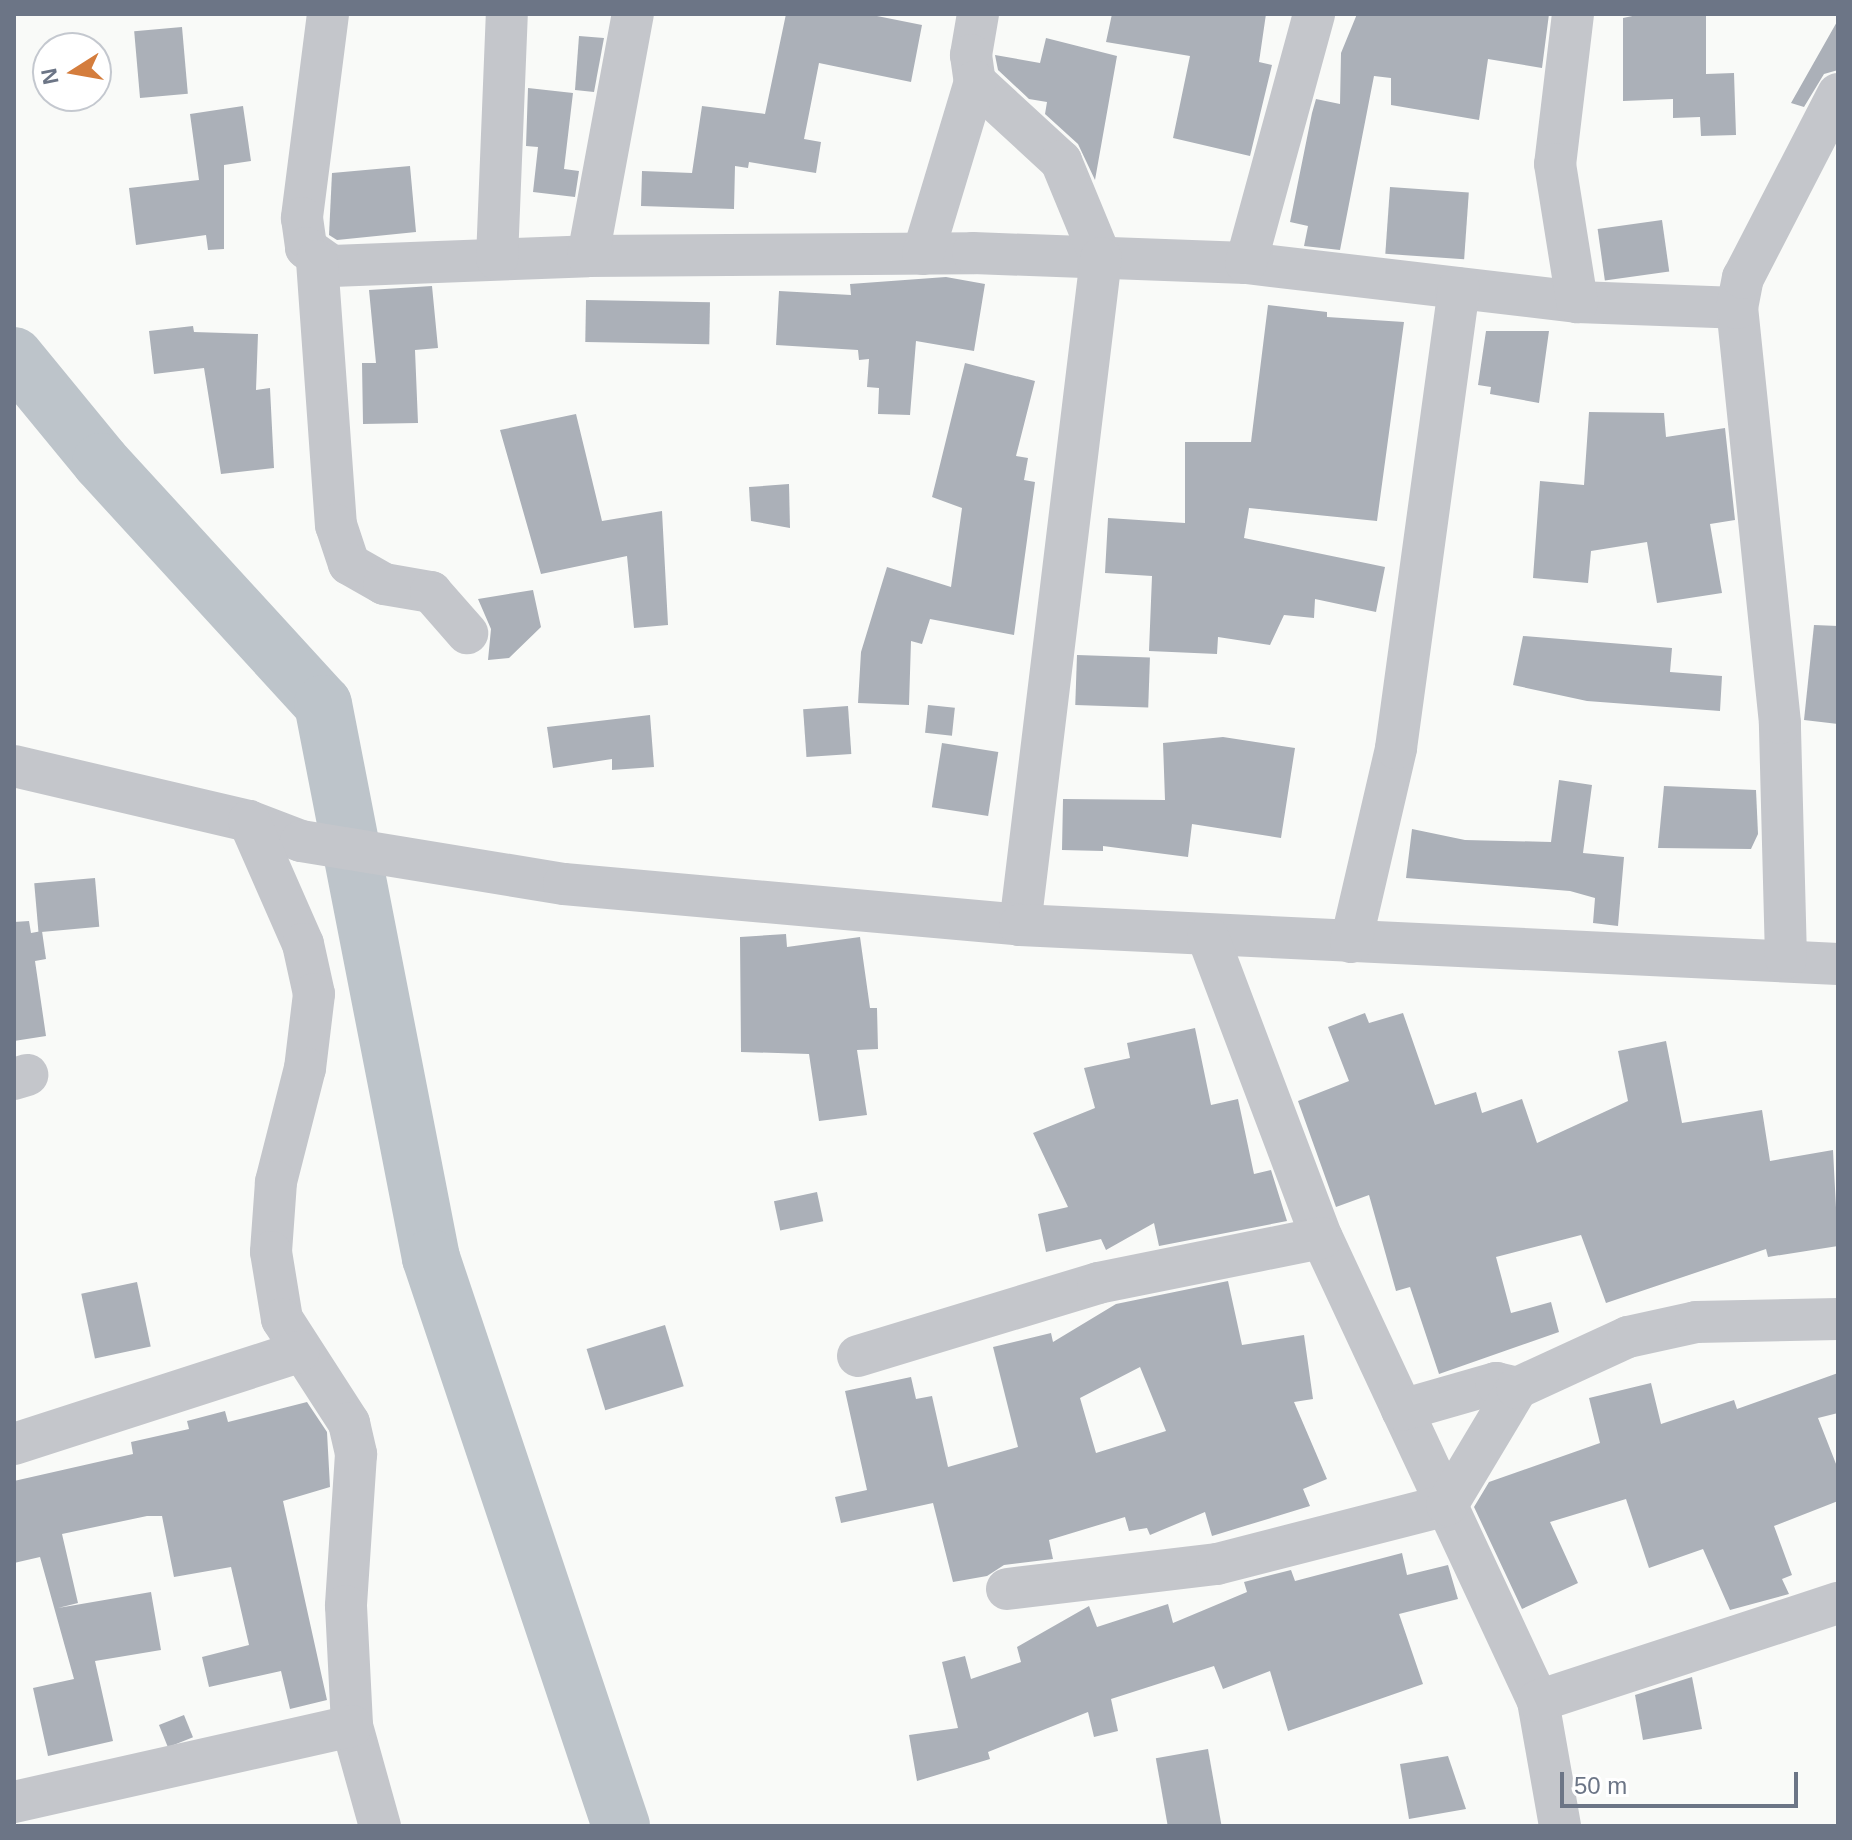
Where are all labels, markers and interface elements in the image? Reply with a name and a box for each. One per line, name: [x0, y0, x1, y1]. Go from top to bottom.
north arrow: [32, 32, 112, 112]
text: N: [36, 66, 64, 86]
scale bar: [1564, 1756, 1802, 1806]
text: 50 m: [1574, 1772, 1627, 1799]

